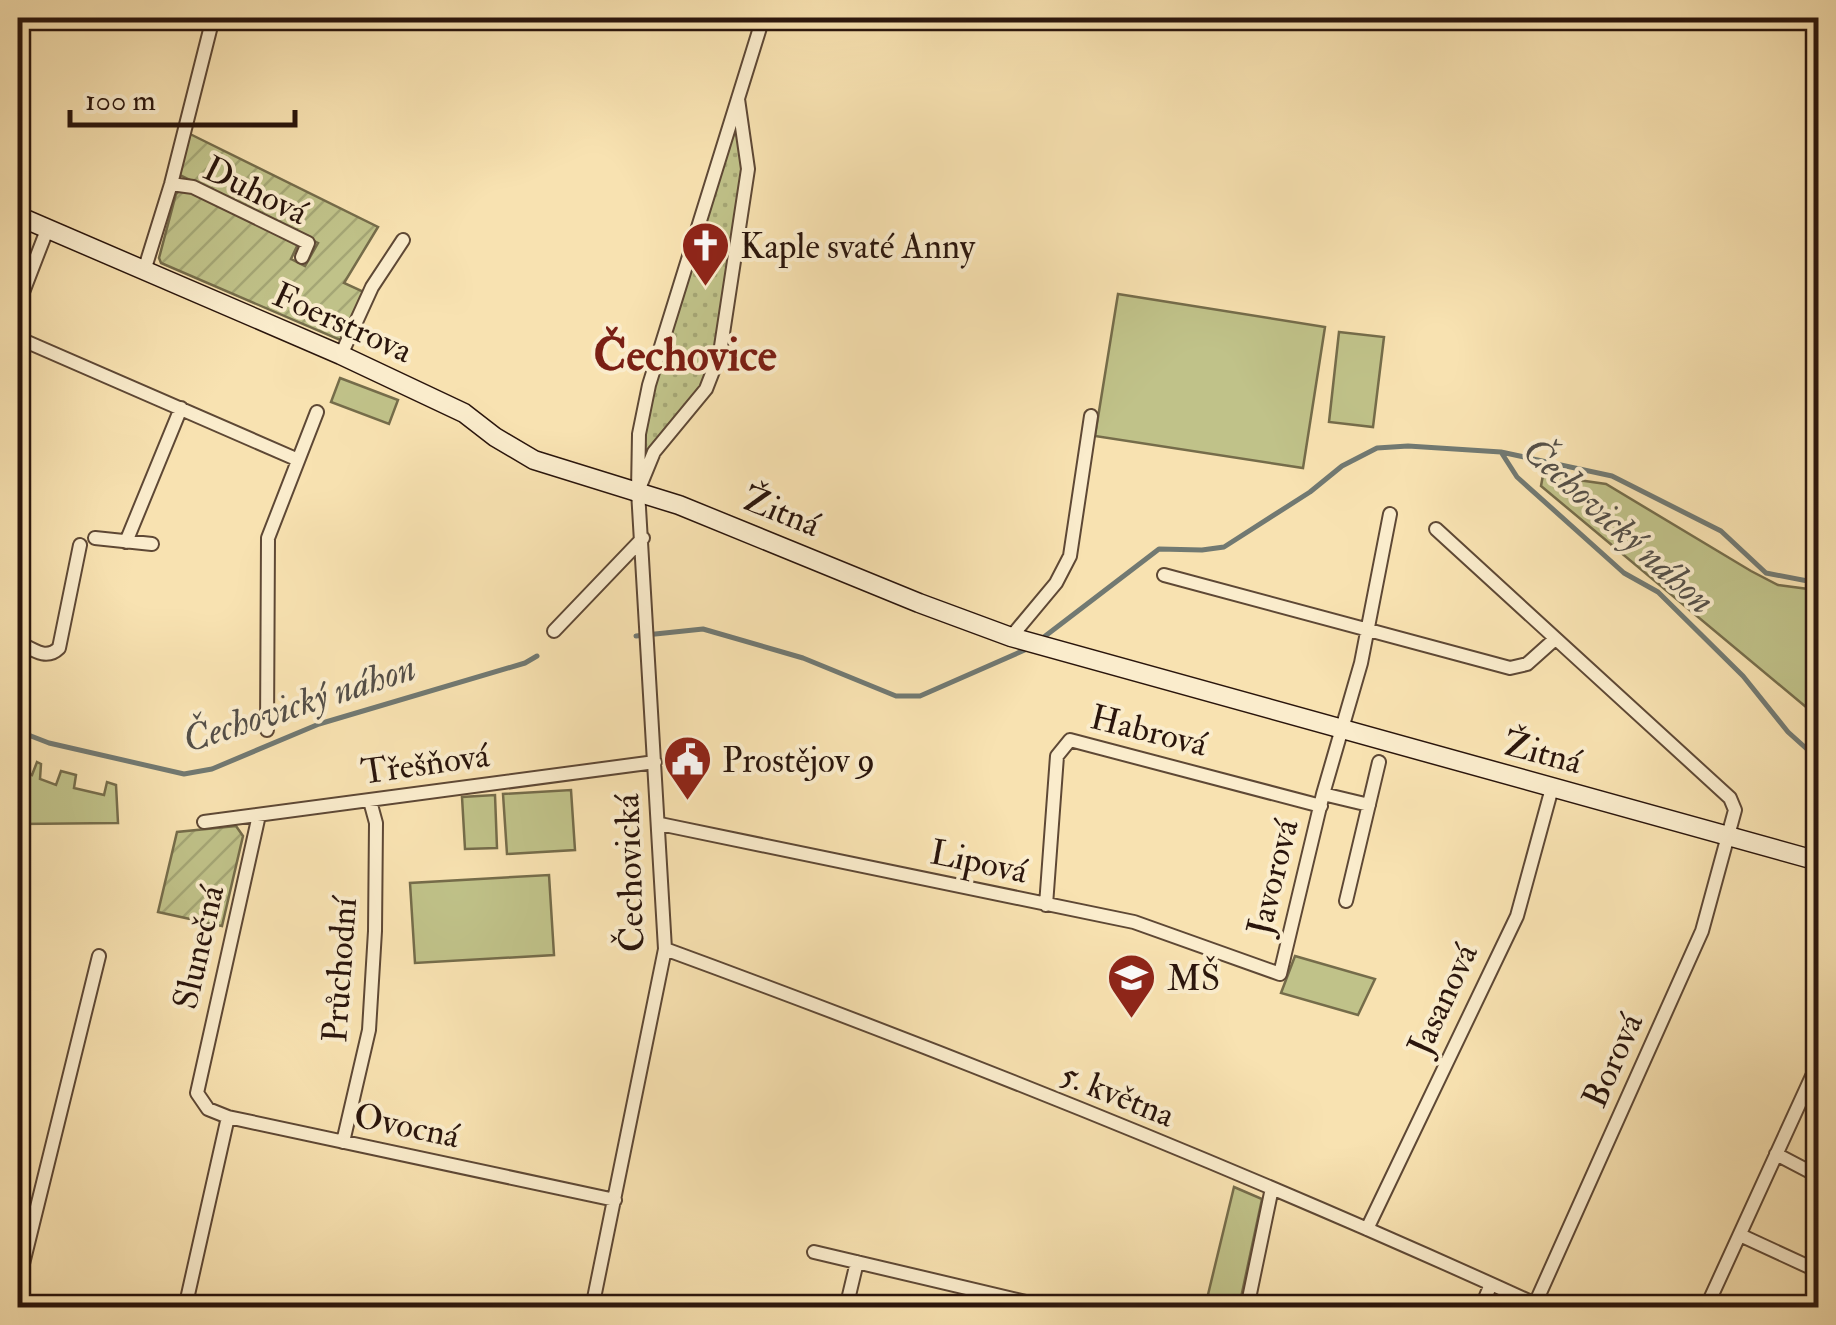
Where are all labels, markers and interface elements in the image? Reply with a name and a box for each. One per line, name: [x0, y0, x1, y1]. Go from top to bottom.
scale bar: [70, 65, 295, 127]
text: 100 m: [85, 82, 156, 119]
street label: Duhová: [196, 147, 316, 235]
church icon: Kaple svaté Anny: [679, 220, 731, 288]
place label: Kaple svaté Anny: [740, 225, 976, 269]
street label: Foerstrova: [266, 273, 420, 373]
district label: Čechovice: [594, 326, 777, 384]
water label: Čechovický náhon: [1512, 426, 1725, 625]
street label: Žitná: [737, 475, 828, 547]
water label: Čechovický náhon: [176, 643, 422, 764]
street label: Habrová: [1086, 695, 1212, 767]
street label: Žitná: [1499, 720, 1588, 785]
street label: Třešňová: [358, 733, 493, 795]
public building icon: Prostějov 9: [661, 734, 713, 802]
place label: Prostějov 9: [722, 739, 875, 783]
street label: Čechovická: [604, 792, 655, 953]
street label: Javorová: [1237, 814, 1309, 941]
street label: Lipová: [926, 830, 1032, 894]
street label: Slunečná: [163, 880, 235, 1013]
street label: Průchodní: [313, 893, 367, 1044]
street label: Jasanová: [1398, 936, 1488, 1063]
school or university icon: MŠ: [1106, 952, 1158, 1020]
place label: MŠ: [1167, 955, 1220, 1001]
street label: Borová: [1573, 1006, 1653, 1114]
street label: 5. května: [1054, 1052, 1182, 1138]
street label: Ovocná: [350, 1093, 464, 1159]

